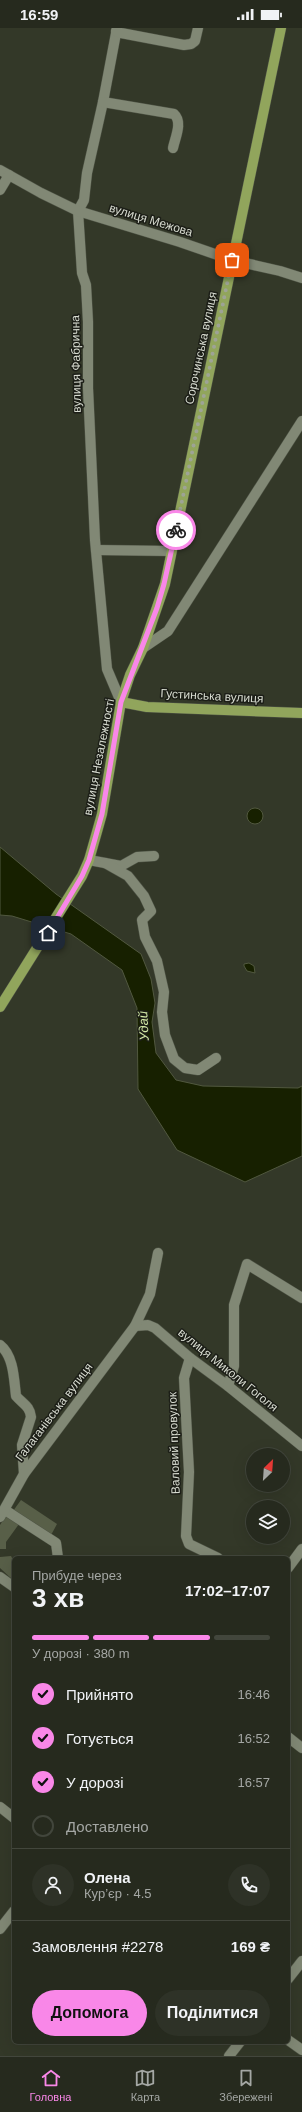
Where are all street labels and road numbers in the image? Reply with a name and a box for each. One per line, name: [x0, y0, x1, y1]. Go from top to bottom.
street label: вулиця Межова: [108, 201, 195, 239]
street label: Сорочинська вулиця: [182, 290, 220, 406]
street label: вулиця Фабрична: [68, 315, 84, 413]
street label: Густинська вулиця: [160, 686, 264, 706]
street label: вулиця Незалежності: [81, 697, 117, 817]
street label: вулиця Миколи Гоголя: [175, 1325, 281, 1415]
street label: Галаганівська вулиця: [13, 1360, 95, 1464]
street label: Валовий провулок: [165, 1391, 183, 1494]

